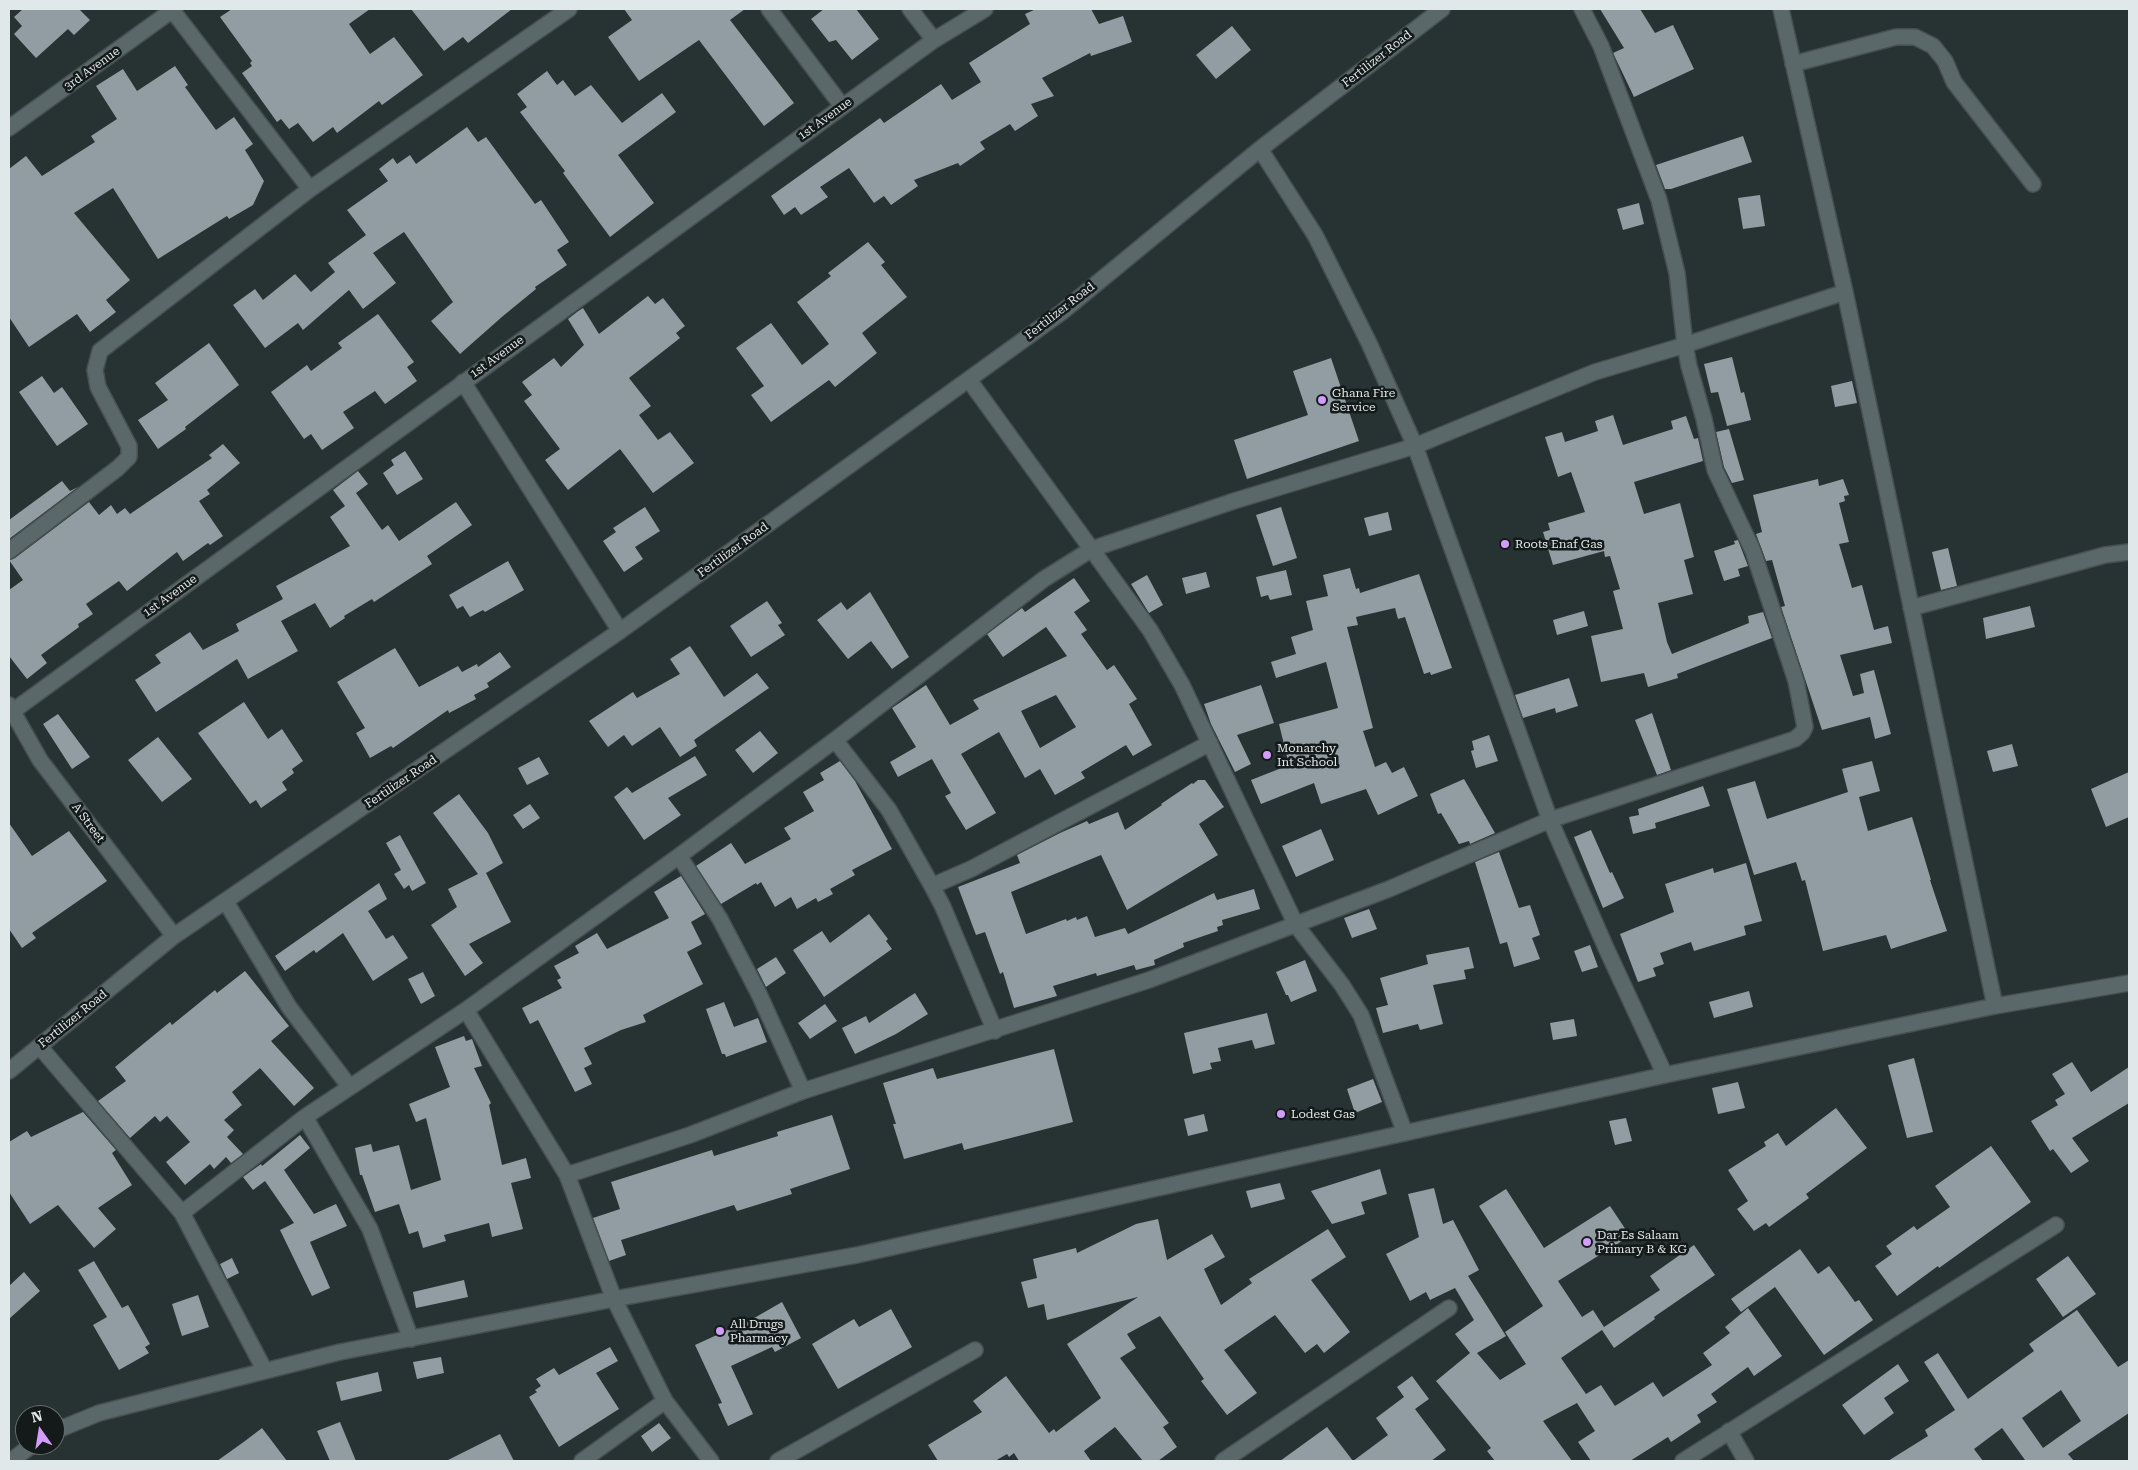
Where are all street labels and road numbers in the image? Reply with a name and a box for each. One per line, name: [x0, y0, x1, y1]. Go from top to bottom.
street label: Fertilizer Road: [1340, 28, 1414, 90]
street label: 3rd Avenue: [61, 44, 123, 94]
street label: 1st Avenue: [795, 95, 855, 143]
street label: Fertilizer Road: [1023, 280, 1097, 342]
street label: 1st Avenue: [467, 333, 527, 381]
street label: Fertilizer Road: [695, 520, 771, 580]
street label: 1st Avenue: [140, 572, 200, 620]
street label: Fertilizer Road: [362, 753, 440, 811]
street label: A Street: [68, 800, 108, 846]
street label: Fertilizer Road: [36, 987, 110, 1051]

